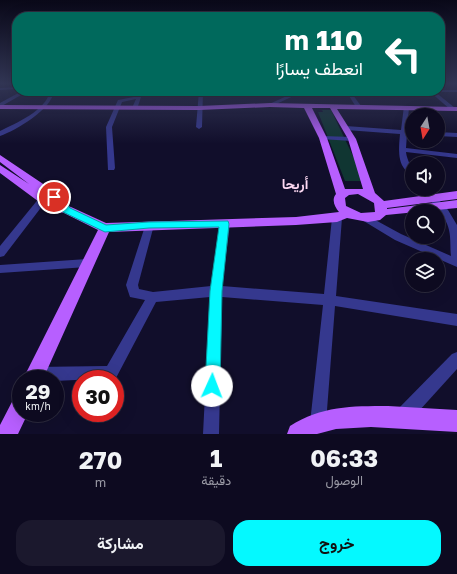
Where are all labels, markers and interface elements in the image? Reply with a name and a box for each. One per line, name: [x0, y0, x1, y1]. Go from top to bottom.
text: 110 m: [284, 23, 363, 56]
icon: left: [377, 28, 429, 80]
text: انعطف يسارًا: [275, 57, 363, 79]
north arrow: [405, 108, 445, 148]
map controls: [405, 108, 445, 292]
button: sound: [405, 156, 445, 196]
district label: أريحا: [282, 175, 309, 193]
pin: [37, 180, 71, 214]
icon: arrive: [43, 186, 65, 208]
button: search: [405, 204, 445, 244]
button: layers: [405, 252, 445, 292]
position arrow: [191, 365, 233, 407]
speed limit sign: 30: [72, 370, 124, 422]
text: 29: [26, 379, 50, 403]
text: km/h: [25, 400, 51, 412]
text: 1: [210, 443, 222, 472]
text: 06:33: [310, 443, 378, 472]
text: 270: [79, 445, 122, 474]
text: دقيقة: [201, 472, 231, 488]
text: الوصول: [325, 472, 363, 488]
text: m: [95, 474, 106, 490]
button: مشاركة: [16, 520, 225, 566]
button: خروج: [233, 520, 441, 566]

